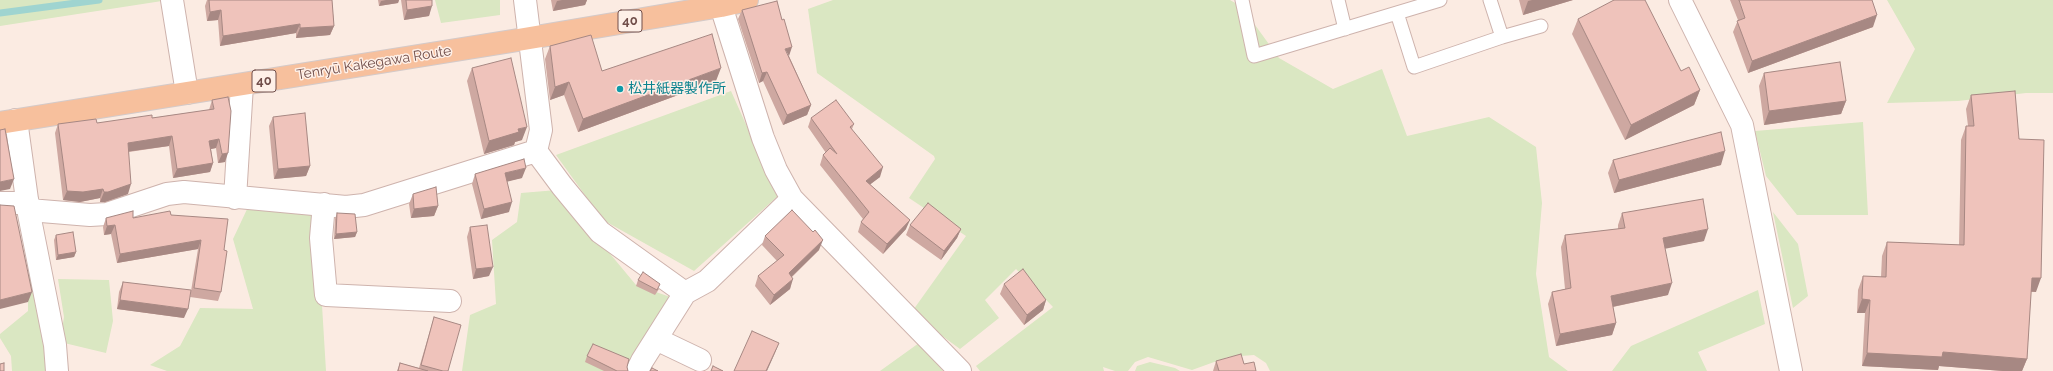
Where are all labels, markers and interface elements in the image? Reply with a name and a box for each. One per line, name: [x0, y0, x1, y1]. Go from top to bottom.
road number: 40: [618, 10, 642, 32]
street label: Tenryū Kakegawa Route: [295, 42, 453, 84]
road number: 40: [252, 70, 276, 92]
place label: 松井紙器製作所: [628, 81, 726, 97]
marker: 松井紙器製作所: [615, 84, 625, 94]

